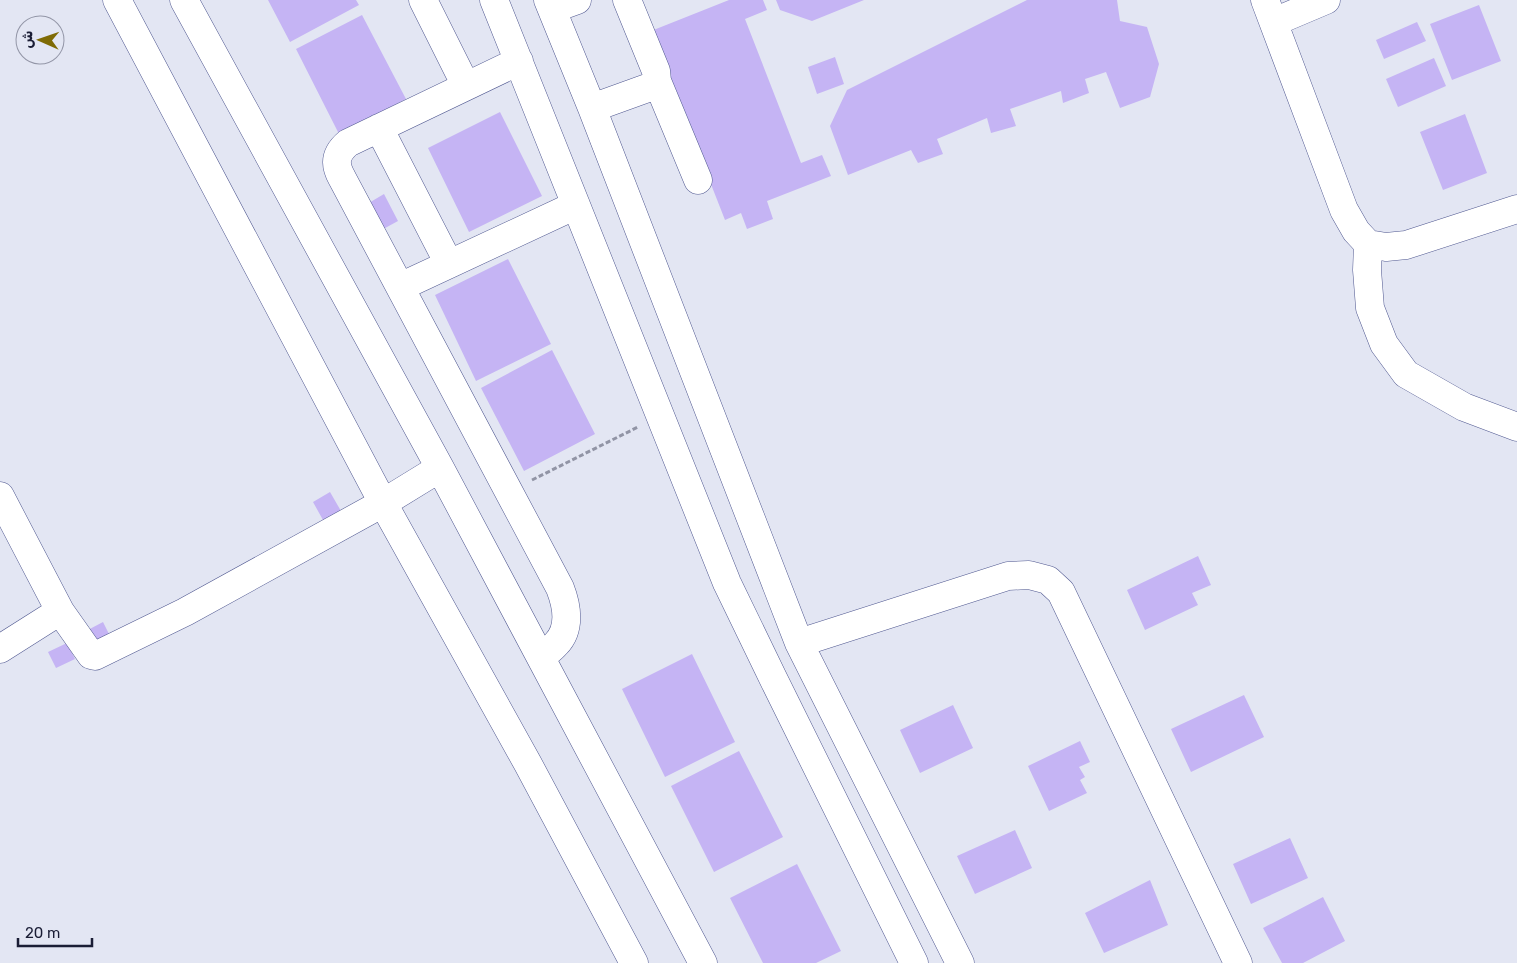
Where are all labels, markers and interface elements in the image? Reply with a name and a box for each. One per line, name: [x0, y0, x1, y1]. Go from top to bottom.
north arrow: [15, 15, 65, 65]
text: ش: [19, 30, 36, 49]
scale bar: [18, 916, 91, 948]
text: 20 m: [25, 924, 60, 942]

